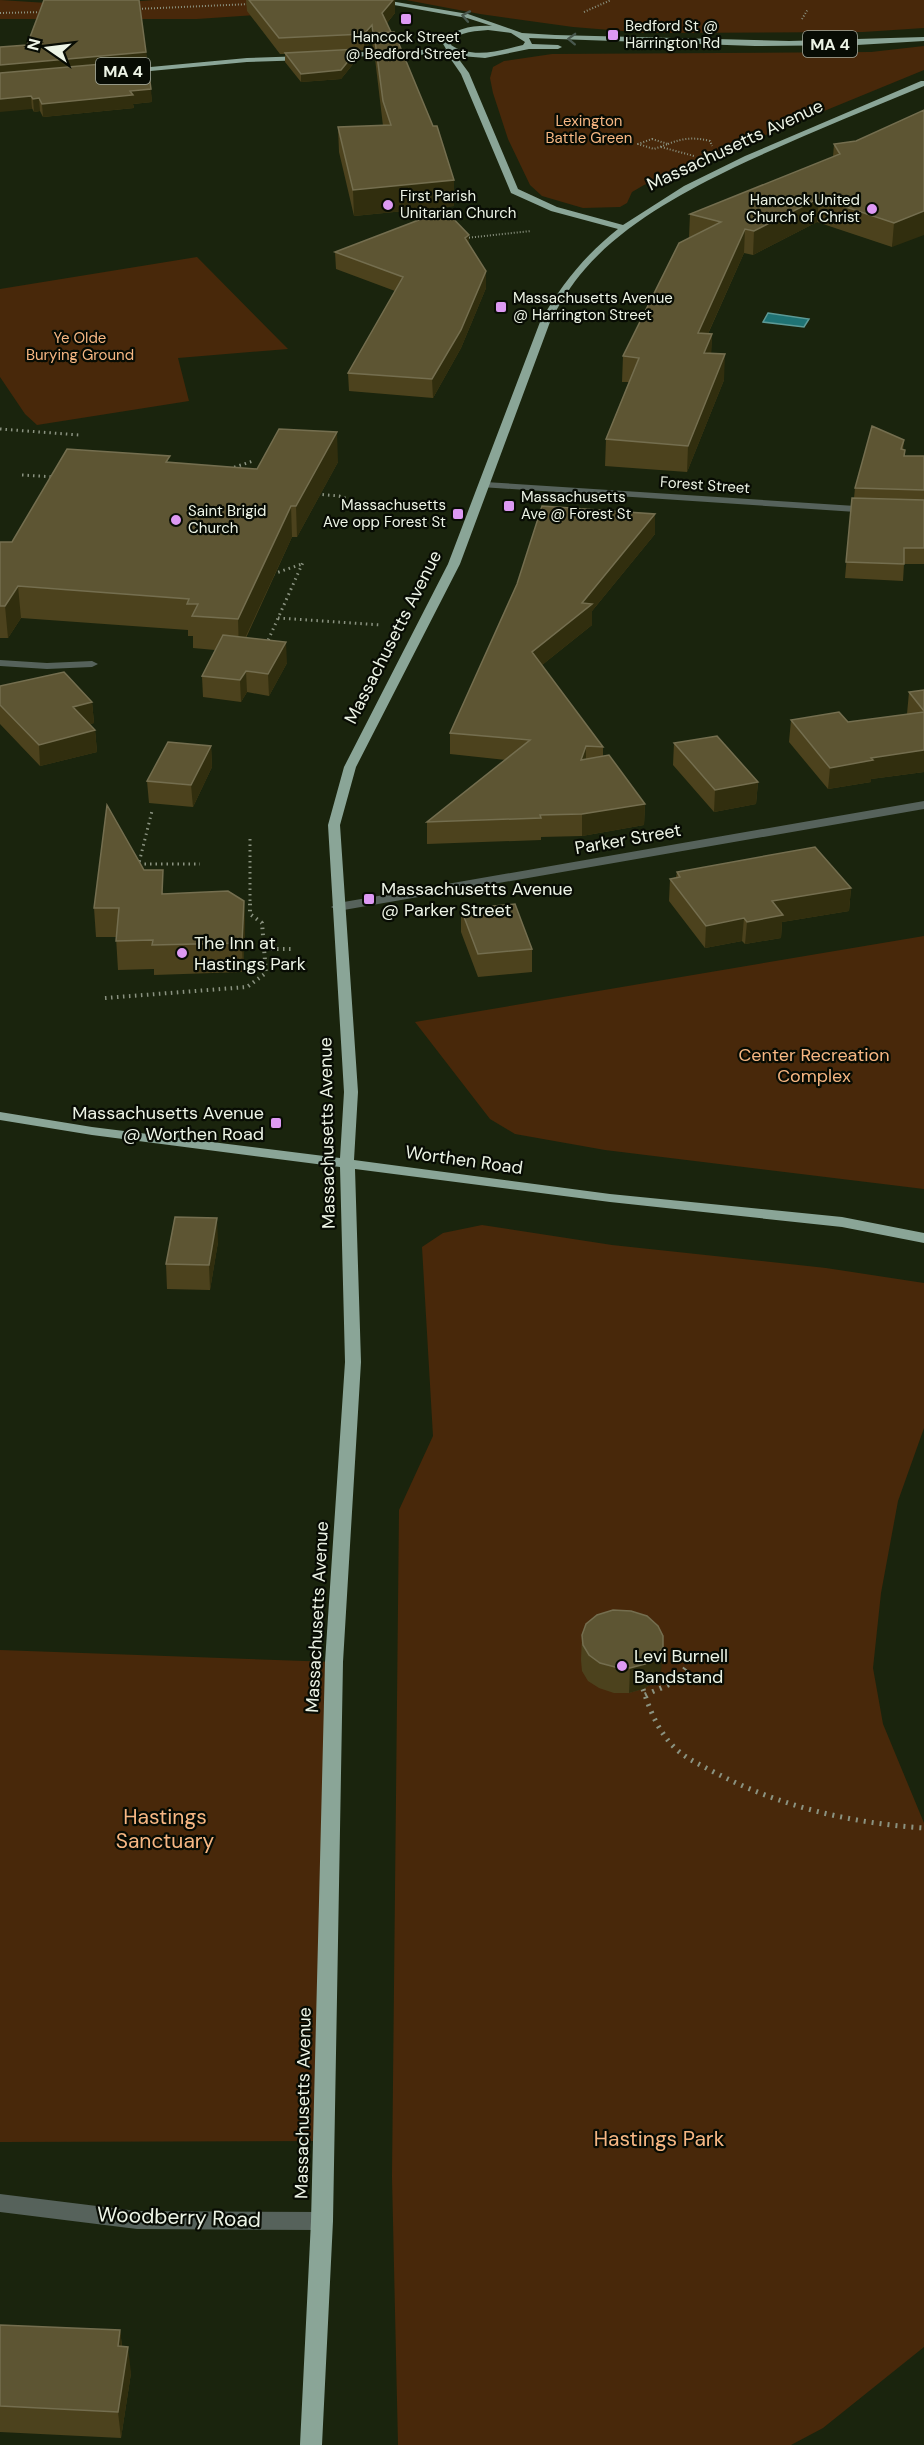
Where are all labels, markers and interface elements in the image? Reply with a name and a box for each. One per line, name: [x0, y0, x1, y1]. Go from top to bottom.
one-way arrow: [461, 10, 471, 23]
marker: Hancock Street @ Bedford Street: [399, 12, 413, 26]
place label: Bedford St @ Harrington Rd: [625, 16, 720, 53]
north arrow: [18, 18, 78, 78]
place label: Hancock Street @ Bedford Street: [346, 27, 467, 64]
marker: Bedford St @ Harrington Rd: [606, 28, 620, 42]
road number: MA 4: [803, 31, 857, 57]
one-way arrow: [567, 33, 576, 45]
text: N: [22, 36, 46, 53]
road number: MA 4: [96, 58, 150, 84]
street label: Massachusetts Avenue: [643, 94, 827, 196]
park label: Lexington Battle Green: [546, 111, 632, 148]
place label: First Parish Unitarian Church: [400, 186, 516, 223]
place label: Hancock United Church of Christ: [746, 190, 860, 227]
marker: First Parish Unitarian Church: [381, 198, 395, 212]
marker: Hancock United Church of Christ: [865, 202, 879, 216]
place label: Massachusetts Avenue @ Harrington Street: [513, 288, 673, 325]
marker: Massachusetts Avenue @ Harrington Street: [494, 300, 508, 314]
park label: Ye Olde Burying Ground: [26, 328, 134, 365]
street label: Forest Street: [659, 472, 751, 498]
place label: Massachusetts Ave @ Forest St: [521, 487, 631, 524]
place label: Massachusetts Ave opp Forest St: [323, 495, 446, 532]
marker: Massachusetts Ave @ Forest St: [502, 499, 516, 513]
place label: Saint Brigid Church: [188, 501, 267, 538]
marker: Massachusetts Ave opp Forest St: [451, 507, 465, 521]
marker: Saint Brigid Church: [169, 513, 183, 527]
street label: Massachusetts Avenue: [339, 546, 447, 728]
street label: Parker Street: [573, 818, 683, 860]
place label: Massachusetts Avenue @ Parker Street: [381, 877, 573, 922]
marker: Massachusetts Avenue @ Parker Street: [362, 892, 376, 906]
place label: The Inn at Hastings Park: [194, 931, 306, 976]
marker: The Inn at Hastings Park: [175, 946, 189, 960]
street label: Massachusetts Avenue: [313, 1037, 341, 1229]
park label: Center Recreation Complex: [738, 1043, 890, 1088]
place label: Massachusetts Avenue @ Worthen Road: [72, 1101, 264, 1146]
marker: Massachusetts Avenue @ Worthen Road: [269, 1116, 283, 1130]
street label: Worthen Road: [404, 1140, 524, 1180]
street label: Massachusetts Avenue: [300, 1521, 334, 1713]
place label: Levi Burnell Bandstand: [634, 1644, 728, 1689]
marker: Levi Burnell Bandstand: [615, 1659, 629, 1673]
park label: Hastings Sanctuary: [116, 1803, 215, 1855]
street label: Massachusetts Avenue: [289, 2007, 317, 2199]
park label: Hastings Park: [594, 2125, 725, 2153]
street label: Woodberry Road: [97, 2200, 261, 2234]

